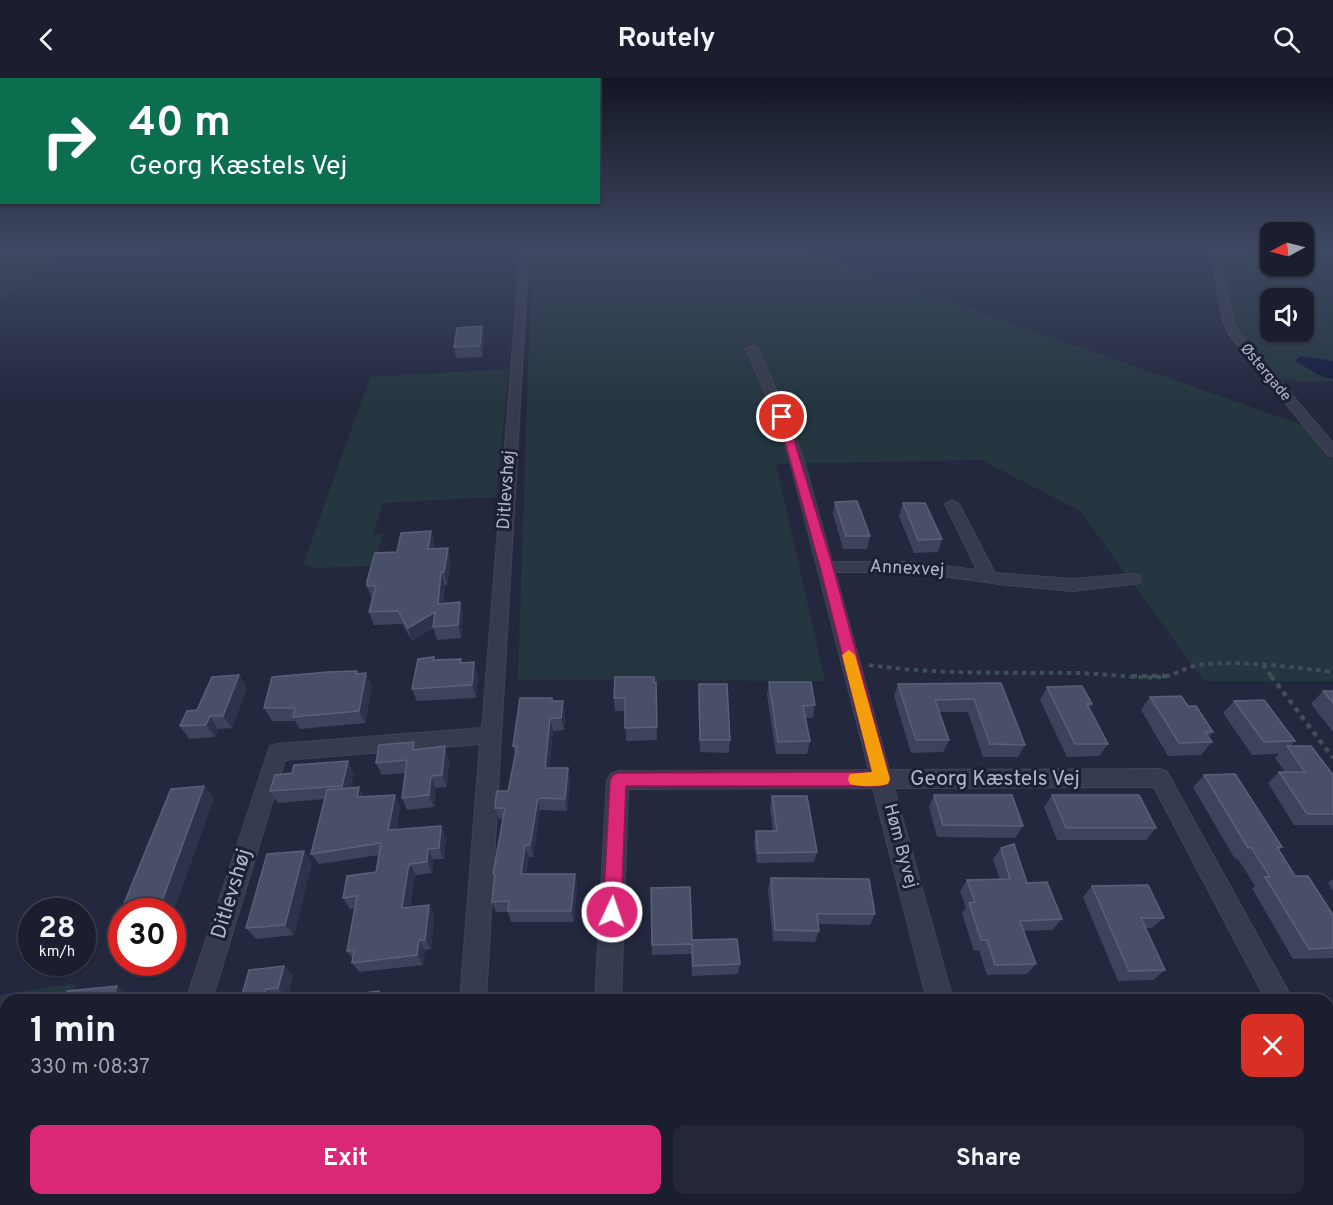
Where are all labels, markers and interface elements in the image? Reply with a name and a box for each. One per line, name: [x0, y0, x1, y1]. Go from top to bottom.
text: Routely: [618, 22, 715, 56]
icon: back: [30, 23, 63, 56]
icon: search: [1270, 23, 1303, 56]
text: 40 m: [129, 98, 231, 151]
icon: right: [30, 102, 108, 180]
text: Georg Kæstels Vej: [129, 150, 347, 184]
north arrow: [1260, 222, 1314, 276]
map controls: [1260, 222, 1314, 342]
button: sound: [1260, 288, 1314, 342]
street label: Østergade: [1235, 340, 1295, 406]
pin: [756, 391, 807, 442]
icon: arrive: [765, 400, 798, 433]
street label: Ditlevshøj: [493, 449, 521, 531]
street label: Annexvej: [869, 556, 945, 582]
street label: Georg Kæstels Vej: [910, 766, 1080, 793]
street label: Høm Byvej: [878, 801, 922, 891]
street label: Ditlevshøj: [206, 846, 258, 942]
position arrow: [580, 880, 644, 944]
speed limit sign: 30: [108, 898, 186, 976]
text: 28: [38, 911, 76, 948]
text: km/h: [39, 943, 75, 962]
text: 1 min: [30, 1009, 116, 1055]
button: close: [1241, 1014, 1304, 1077]
text: 330 m · 08:37: [30, 1055, 150, 1081]
button: Exit: [30, 1125, 661, 1194]
button: Share: [673, 1125, 1304, 1194]

